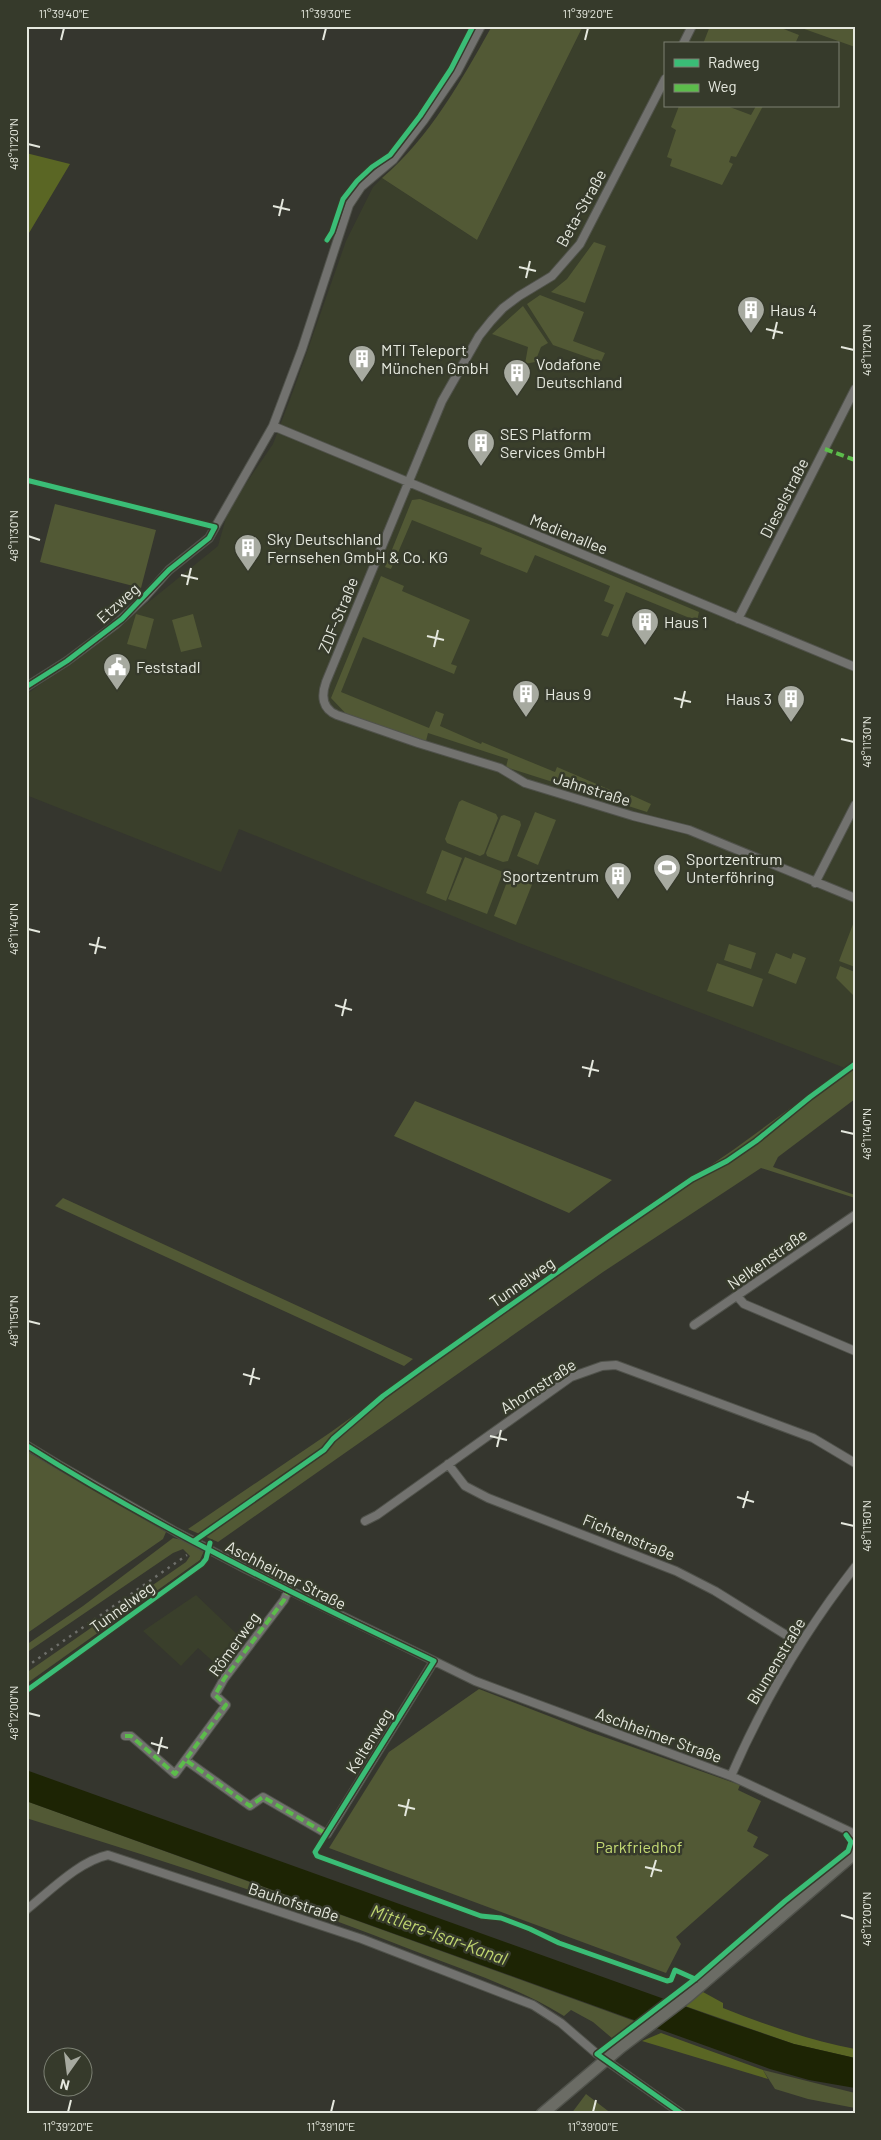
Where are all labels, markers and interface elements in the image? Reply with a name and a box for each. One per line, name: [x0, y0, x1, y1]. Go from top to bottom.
text: 11°39'40"E: [39, 6, 89, 20]
text: 11°39'30"E: [301, 6, 351, 20]
text: 11°39'20"E: [563, 6, 613, 20]
legend: [664, 42, 838, 108]
text: Radweg: [708, 53, 760, 71]
text: Weg: [708, 77, 736, 95]
text: 48°11'20"N: [6, 118, 20, 170]
street label: Beta-Straße: [552, 166, 610, 250]
building icon: Haus 4: [736, 295, 766, 334]
place label: Haus 4: [770, 300, 817, 319]
text: 48°11'20"N: [859, 324, 873, 376]
place label: MTI Teleport München GmbH: [381, 340, 489, 377]
building icon: MTI Teleport München GmbH: [347, 344, 377, 383]
place label: Vodafone Deutschland: [536, 354, 623, 391]
building icon: Vodafone Deutschland: [502, 358, 532, 397]
place label: SES Platform Services GmbH: [500, 424, 606, 461]
building icon: SES Platform Services GmbH: [466, 428, 496, 467]
street label: Dieselstraße: [755, 455, 812, 541]
street label: Medienallee: [527, 509, 611, 558]
text: 48°11'30"N: [6, 510, 20, 562]
place label: Sky Deutschland Fernsehen GmbH & Co. KG: [267, 529, 448, 566]
building icon: Sky Deutschland Fernsehen GmbH & Co. KG: [233, 533, 263, 572]
street label: ZDF-Straße: [314, 574, 361, 655]
street label: Etzweg: [92, 579, 143, 627]
building icon: Haus 1: [630, 607, 660, 646]
place label: Haus 1: [664, 612, 708, 631]
public building icon: Feststadl: [102, 652, 132, 691]
place label: Feststadl: [136, 657, 200, 676]
building icon: Haus 9: [511, 679, 541, 718]
place label: Haus 9: [545, 684, 591, 703]
building icon: Haus 3: [776, 684, 806, 723]
place label: Haus 3: [726, 689, 772, 708]
text: 48°11'30"N: [859, 716, 873, 768]
street label: Jahnstraße: [551, 768, 633, 809]
place label: Sportzentrum Unterföhring: [686, 849, 782, 886]
sports icon: Sportzentrum Unterföhring: [652, 853, 682, 892]
building icon: Sportzentrum: [603, 861, 633, 900]
place label: Sportzentrum: [503, 866, 599, 885]
text: 48°11'40"N: [6, 903, 20, 955]
text: 48°11'40"N: [859, 1108, 873, 1160]
street label: Nelkenstraße: [723, 1224, 810, 1293]
street label: Tunnelweg: [486, 1252, 558, 1311]
text: 48°11'50"N: [6, 1295, 20, 1347]
street label: Ahornstraße: [496, 1354, 579, 1417]
text: 48°11'50"N: [859, 1500, 873, 1552]
street label: Fichtenstraße: [580, 1509, 678, 1564]
street label: Aschheimer Straße: [223, 1536, 350, 1613]
street label: Tunnelweg: [86, 1577, 158, 1636]
street label: Römerweg: [204, 1608, 263, 1679]
street label: Blumenstraße: [742, 1614, 809, 1707]
text: 48°12'00"N: [6, 1686, 20, 1740]
street label: Aschheimer Straße: [594, 1703, 725, 1766]
street label: Keltenweg: [341, 1705, 396, 1777]
park label: Parkfriedhof: [595, 1837, 683, 1856]
street label: Bauhofstraße: [246, 1878, 342, 1925]
text: 48°12'00"N: [859, 1892, 873, 1946]
water label: Mittlere-Isar-Kanal: [368, 1899, 511, 1969]
north arrow: [42, 2048, 92, 2098]
text: N: [58, 2076, 71, 2094]
text: 11°39'20"E: [43, 2119, 93, 2133]
text: 11°39'10"E: [307, 2119, 355, 2133]
text: 11°39'00"E: [567, 2119, 619, 2133]

